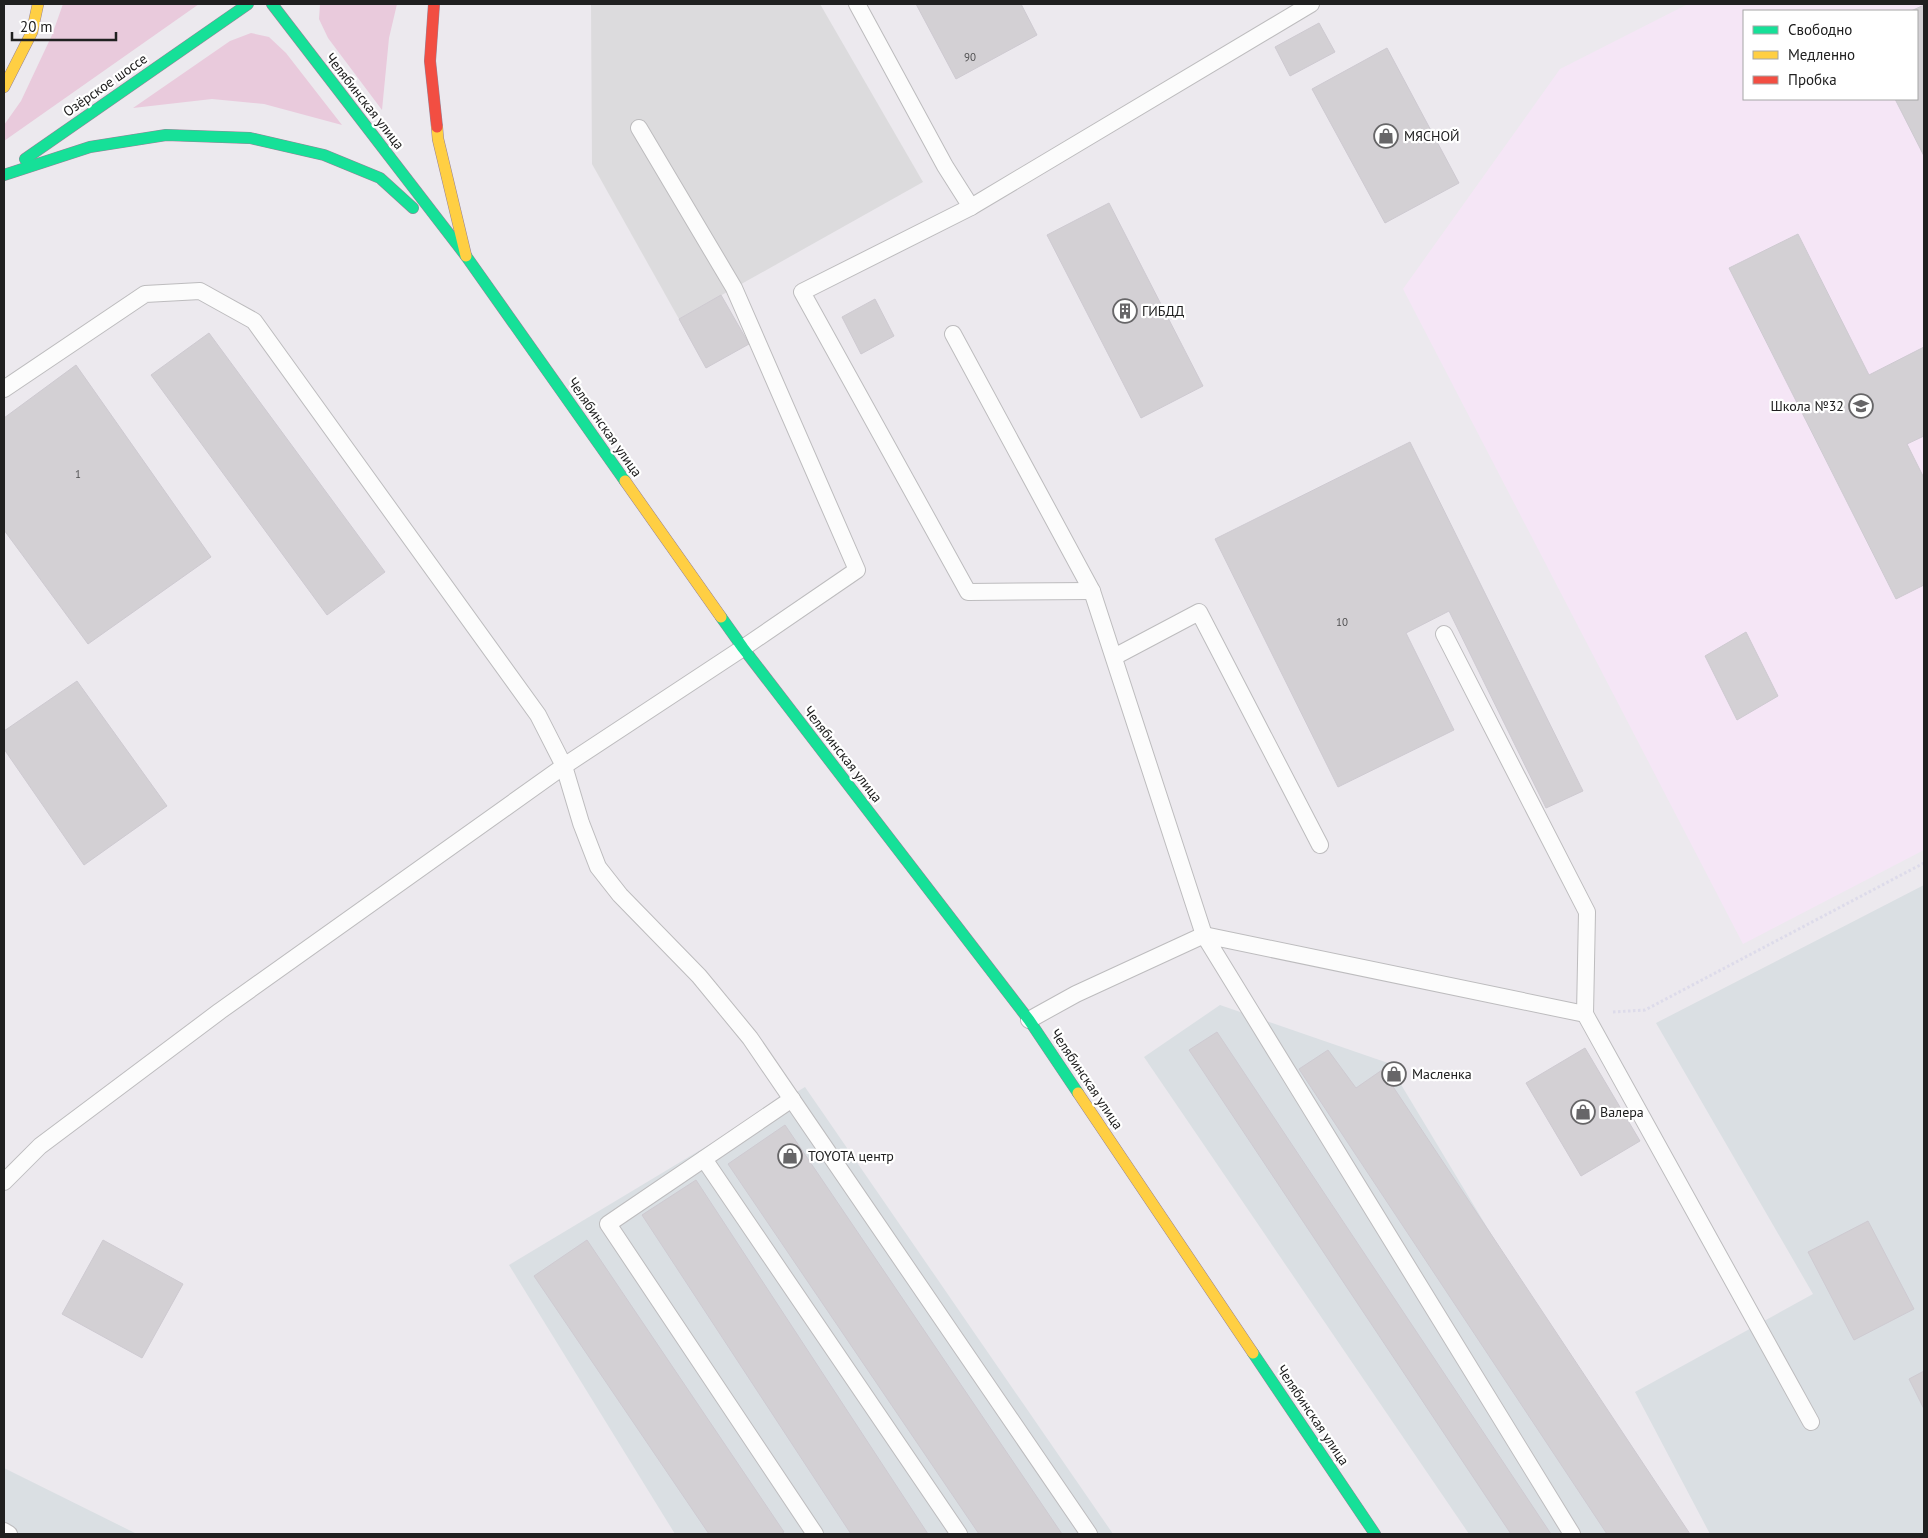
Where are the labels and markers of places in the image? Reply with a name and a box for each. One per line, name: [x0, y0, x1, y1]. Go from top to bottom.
shop icon: МЯСНОЙ: [1373, 123, 1399, 149]
place label: МЯСНОЙ: [1404, 127, 1460, 145]
building icon: ГИБДД: [1112, 298, 1138, 324]
place label: ГИБДД: [1142, 302, 1185, 320]
school or university icon: Школа №32: [1848, 393, 1874, 419]
place label: Школа №32: [1770, 397, 1844, 415]
shop icon: Масленка: [1381, 1061, 1407, 1087]
place label: Масленка: [1412, 1065, 1472, 1083]
shop icon: Валера: [1570, 1099, 1596, 1125]
place label: Валера: [1600, 1103, 1644, 1121]
shop icon: TOYOTA центр: [777, 1143, 803, 1169]
place label: TOYOTA центр: [808, 1147, 894, 1165]

